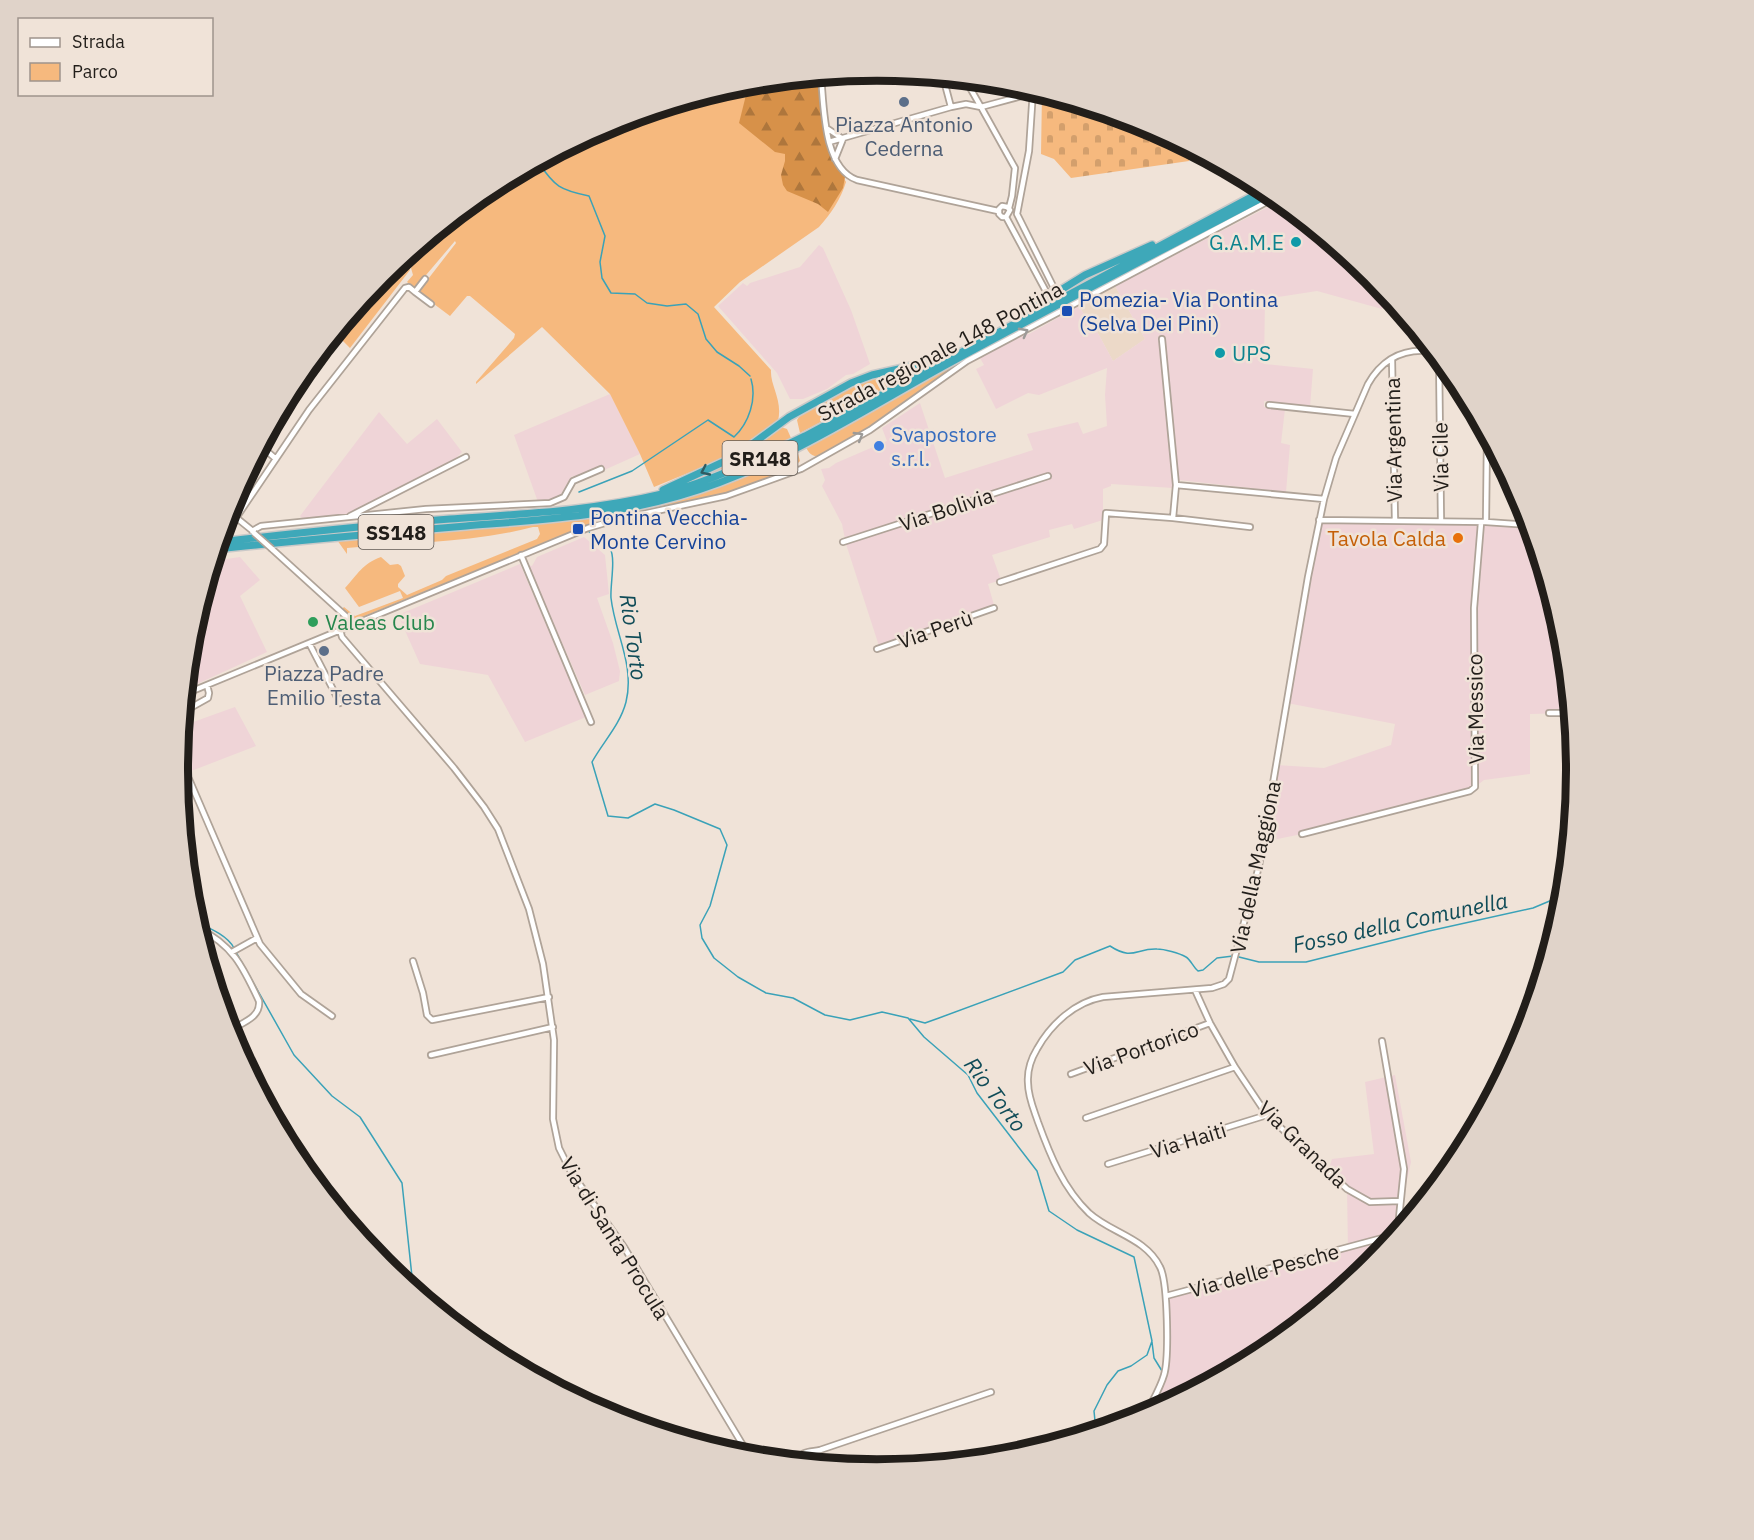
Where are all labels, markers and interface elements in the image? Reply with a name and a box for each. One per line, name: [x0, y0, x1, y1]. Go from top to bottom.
legend: [18, 18, 213, 96]
text: Strada: [72, 30, 125, 53]
text: Parco: [72, 60, 118, 83]
marker: Piazza Antonio Cederna: [897, 95, 911, 109]
place label: Piazza Antonio Cederna: [835, 110, 973, 162]
place label: G.A.M.E: [1209, 228, 1284, 256]
marker: G.A.M.E: [1289, 235, 1303, 249]
street label: Strada regionale 148 Pontina: [813, 274, 1067, 428]
place label: Pomezia- Via Pontina (Selva Dei Pini): [1079, 285, 1278, 337]
marker: Pomezia- Via Pontina (Selva Dei Pini): [1060, 304, 1074, 318]
one-way arrow: [1017, 328, 1028, 339]
place label: UPS: [1232, 339, 1271, 367]
marker: UPS: [1213, 346, 1227, 360]
street label: Via Argentina: [1378, 377, 1408, 503]
place label: Svapostore s.r.l.: [891, 420, 997, 472]
street label: Via Cile: [1425, 422, 1455, 492]
one-way arrow: [853, 431, 863, 443]
marker: Svapostore s.r.l.: [872, 439, 886, 453]
road number: SR148: [722, 441, 798, 475]
one-way arrow: [700, 464, 711, 476]
street label: Via Bolivia: [895, 481, 997, 537]
place label: Pontina Vecchia- Monte Cervino: [590, 503, 748, 555]
road number: SS148: [358, 515, 434, 549]
marker: Pontina Vecchia- Monte Cervino: [571, 522, 585, 536]
place label: Tavola Calda: [1327, 524, 1446, 552]
marker: Tavola Calda: [1451, 531, 1465, 545]
water label: Rio Torto: [614, 592, 654, 682]
street label: Via Perù: [894, 603, 976, 655]
place label: Valeas Club: [325, 608, 435, 636]
marker: Valeas Club: [306, 615, 320, 629]
marker: Piazza Padre Emilio Testa: [317, 644, 331, 658]
street label: Via Messico: [1460, 653, 1490, 765]
place label: Piazza Padre Emilio Testa: [264, 659, 384, 711]
street label: Via della Maggiona: [1223, 778, 1287, 956]
water label: Fosso della Comunella: [1290, 885, 1510, 959]
street label: Via Portorico: [1080, 1014, 1202, 1082]
water label: Rio Torto: [958, 1051, 1034, 1137]
street label: Via Granada: [1252, 1094, 1354, 1194]
street label: Via Haiti: [1147, 1115, 1229, 1165]
street label: Via di Santa Procula: [554, 1151, 676, 1325]
street label: Via delle Pesche: [1186, 1237, 1342, 1303]

